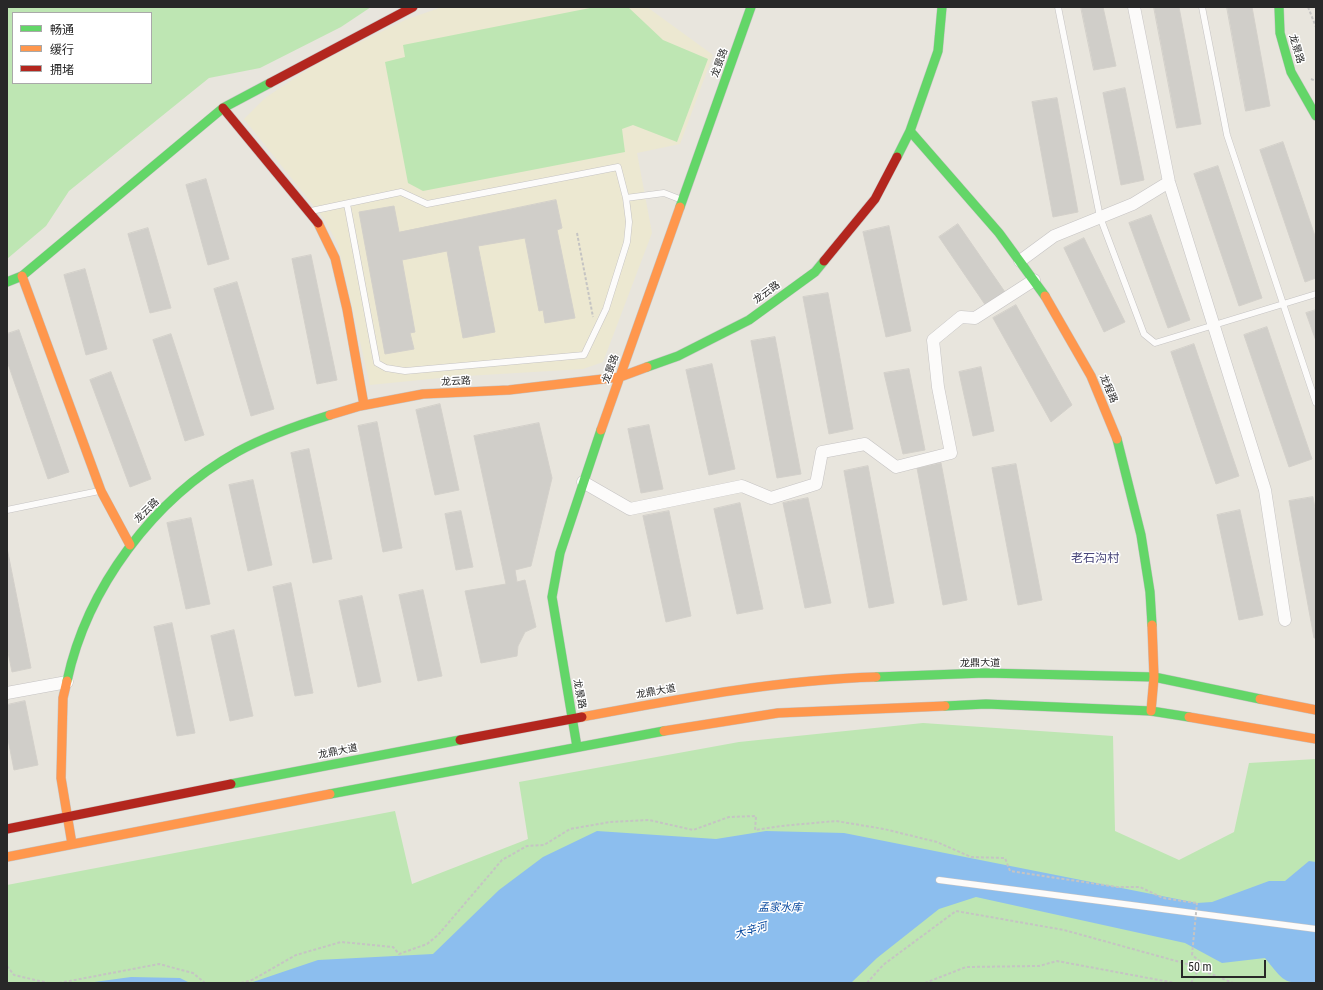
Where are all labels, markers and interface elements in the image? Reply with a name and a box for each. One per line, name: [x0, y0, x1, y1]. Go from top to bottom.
legend: [12, 12, 152, 84]
text: 畅通: [50, 23, 74, 37]
street label: 龙景路: [1286, 33, 1306, 65]
text: 缓行: [50, 43, 74, 57]
street label: 龙景路: [709, 47, 731, 79]
text: 拥堵: [50, 63, 74, 77]
street label: 龙云路: [751, 279, 783, 307]
street label: 龙景路: [600, 353, 622, 385]
street label: 龙程路: [1097, 373, 1119, 405]
street label: 龙云路: [441, 375, 471, 389]
street label: 龙云路: [132, 496, 162, 526]
district label: 老石沟村: [1071, 552, 1119, 566]
street label: 龙鼎大道: [960, 657, 1000, 669]
street label: 龙景路: [570, 678, 588, 710]
street label: 龙鼎大道: [635, 683, 677, 701]
street label: 龙鼎大道: [317, 742, 359, 762]
water label: 孟家水库: [758, 901, 802, 915]
water label: 大辛河: [733, 920, 769, 942]
scale bar: [1183, 952, 1268, 978]
text: 50 m: [1188, 960, 1212, 974]

